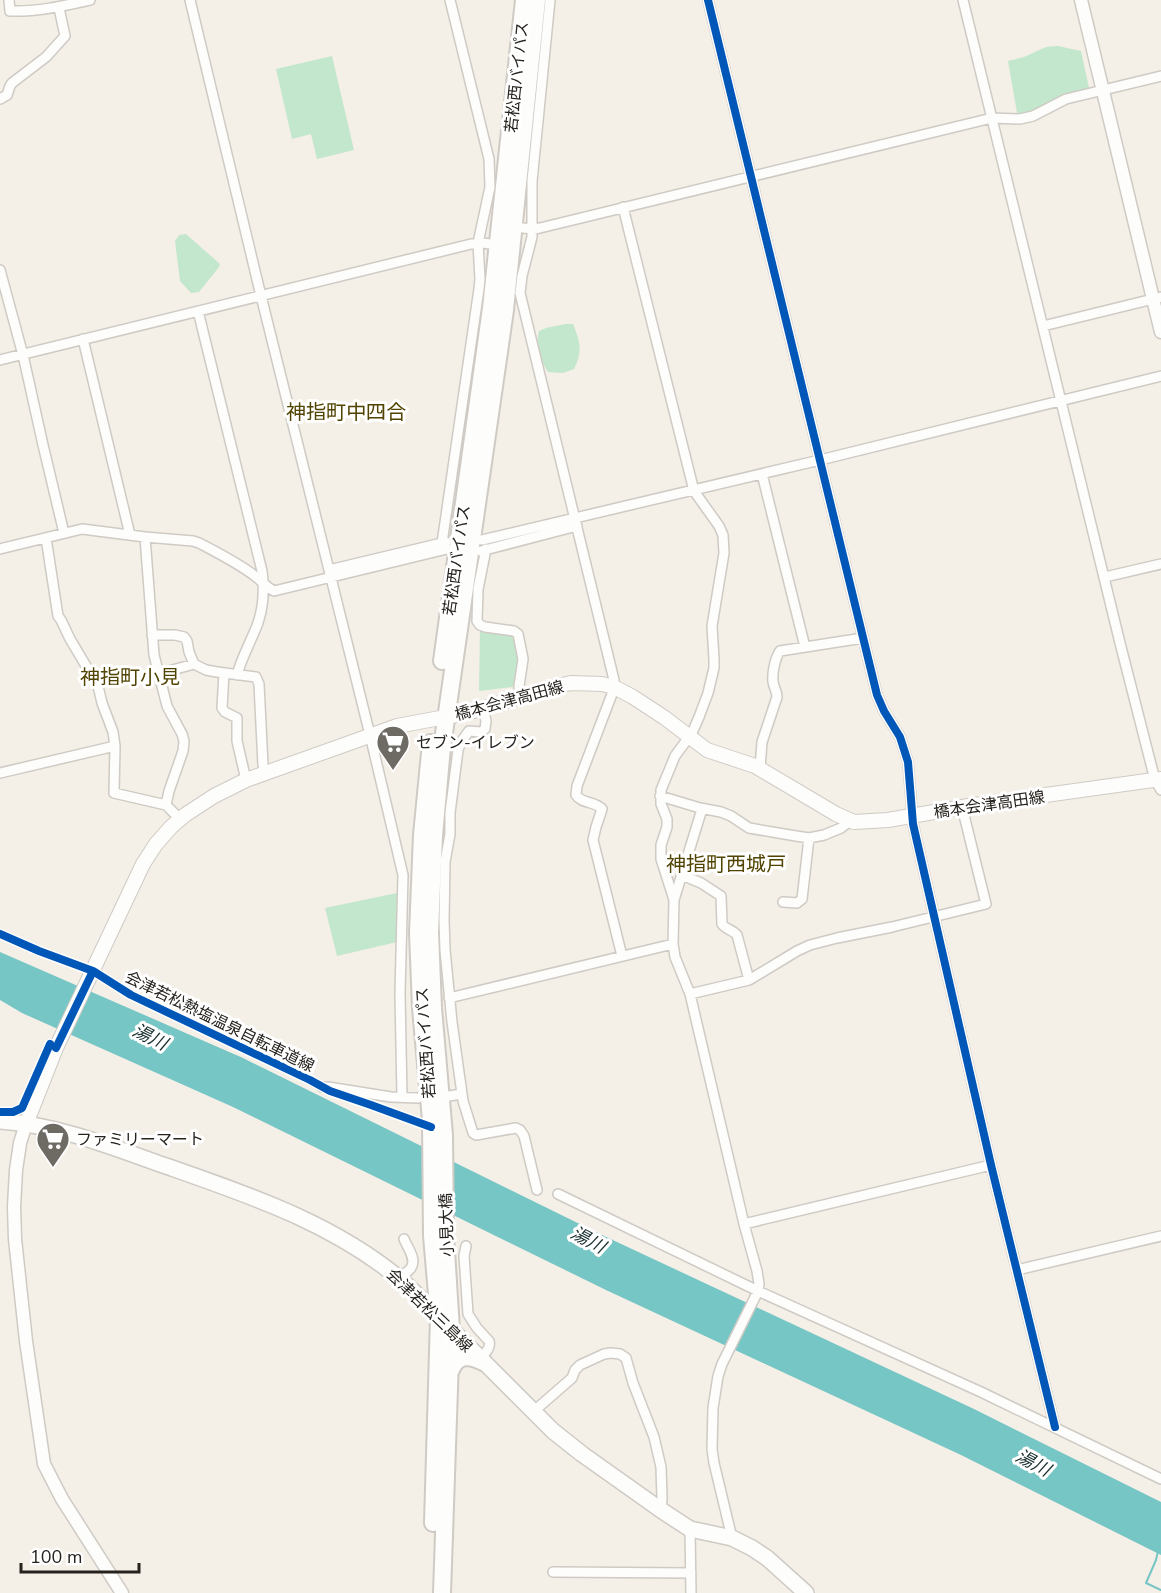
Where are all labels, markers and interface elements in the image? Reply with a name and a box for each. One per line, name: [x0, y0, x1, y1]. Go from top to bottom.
street label: 若松西バイパス: [500, 20, 534, 134]
district label: 神指町中四合: [286, 399, 406, 426]
street label: 若松西バイパス: [438, 503, 476, 617]
district label: 神指町小見: [80, 664, 180, 691]
street label: 橋本会津高田線: [452, 676, 566, 726]
supermarket icon: セブン-イレブン: [375, 724, 411, 771]
place label: セブン-イレブン: [416, 732, 535, 754]
street label: 橋本会津高田線: [932, 786, 1046, 824]
district label: 神指町西城戸: [666, 851, 786, 878]
street label: 会津若松熱塩温泉自転車道線: [121, 966, 318, 1077]
street label: 若松西バイパス: [411, 986, 441, 1099]
water label: 湯川: [129, 1018, 173, 1057]
supermarket icon: ファミリーマート: [35, 1121, 71, 1168]
place label: ファミリーマート: [76, 1129, 204, 1151]
street label: 小見大橋: [435, 1193, 459, 1257]
water label: 湯川: [566, 1221, 611, 1260]
street label: 会津若松三島線: [381, 1264, 477, 1358]
water label: 湯川: [1011, 1444, 1056, 1483]
scale bar: [21, 1536, 140, 1574]
text: 100 m: [30, 1545, 82, 1569]

